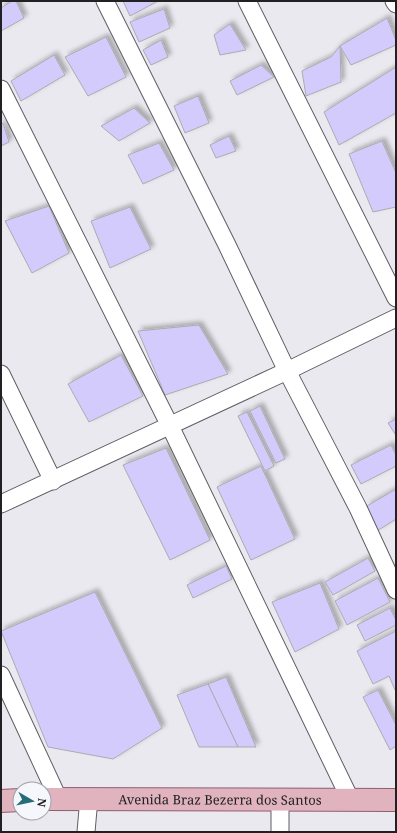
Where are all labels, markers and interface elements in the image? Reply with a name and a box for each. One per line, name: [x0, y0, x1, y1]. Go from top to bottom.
north arrow: [12, 781, 52, 821]
street label: Avenida Braz Bezerra dos Santos: [118, 790, 322, 809]
text: N: [34, 797, 50, 808]

